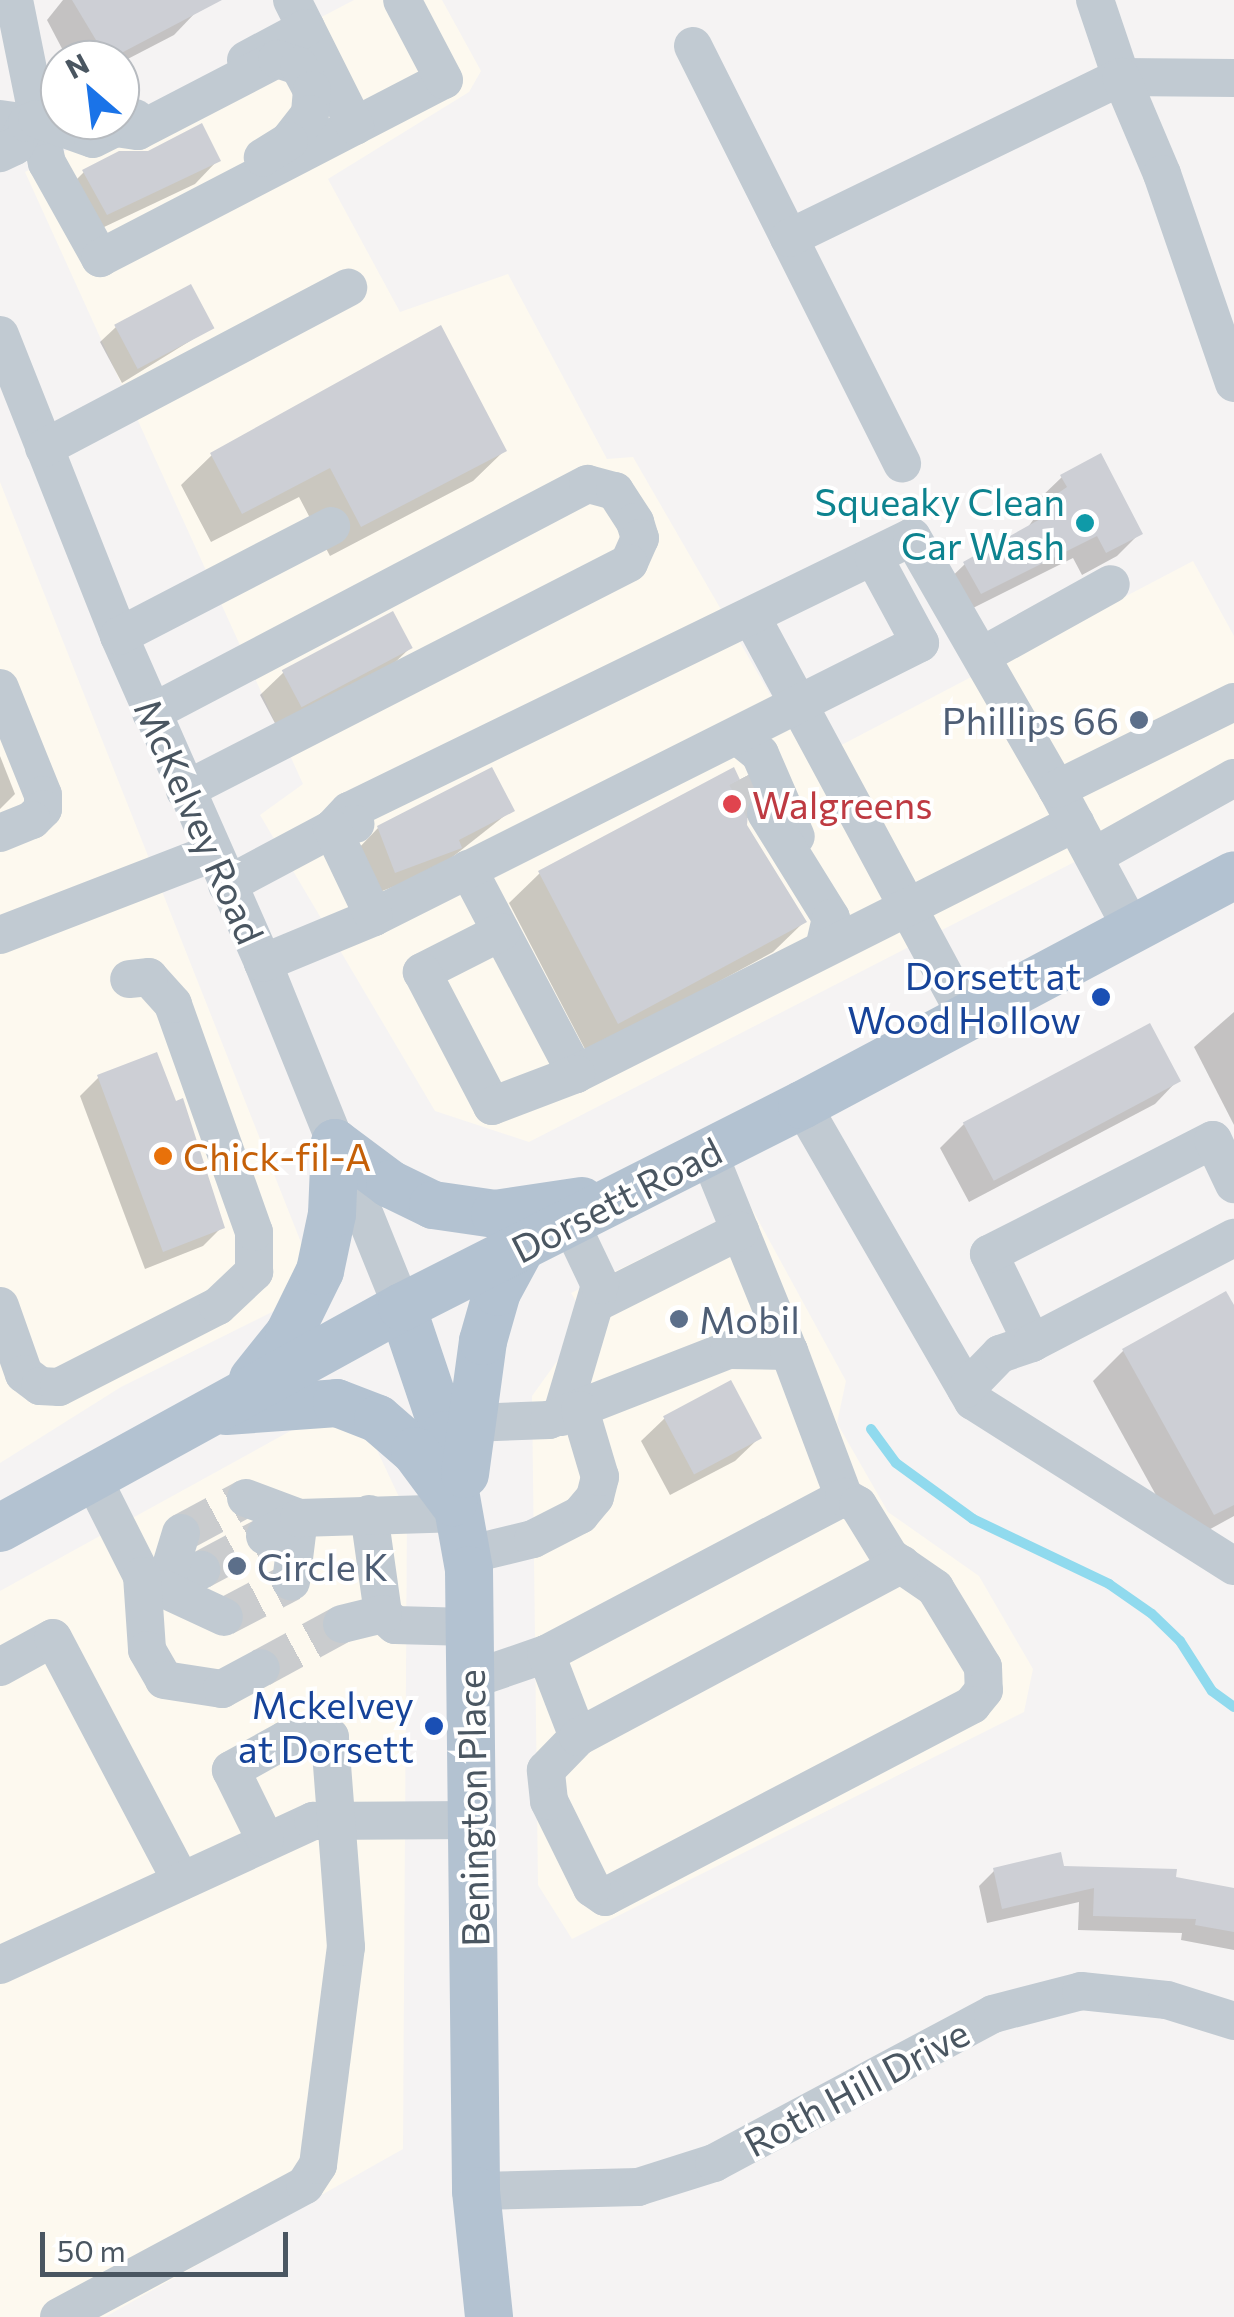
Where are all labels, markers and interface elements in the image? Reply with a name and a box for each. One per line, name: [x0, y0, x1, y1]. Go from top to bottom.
north arrow: [40, 40, 140, 140]
text: N: [60, 45, 94, 85]
place label: Squeaky Clean Car Wash: [814, 478, 1065, 568]
marker: Squeaky Clean Car Wash: [1074, 512, 1096, 534]
street label: McKelvey Road: [126, 692, 274, 950]
place label: Phillips 66: [942, 697, 1119, 743]
marker: Phillips 66: [1128, 709, 1150, 731]
place label: Walgreens: [752, 781, 933, 827]
marker: Walgreens: [721, 793, 743, 815]
place label: Dorsett at Wood Hollow: [847, 952, 1081, 1042]
marker: Dorsett at Wood Hollow: [1090, 986, 1112, 1008]
street label: Dorsett Road: [503, 1127, 729, 1271]
place label: Chick-fil-A: [183, 1133, 371, 1179]
marker: Chick-fil-A: [152, 1145, 174, 1167]
place label: Mobil: [699, 1296, 800, 1342]
marker: Mobil: [668, 1308, 690, 1330]
place label: Circle K: [257, 1543, 389, 1589]
marker: Circle K: [226, 1555, 248, 1577]
street label: Benington Place: [447, 1669, 497, 1947]
place label: Mckelvey at Dorsett: [238, 1681, 414, 1770]
marker: Mckelvey at Dorsett: [423, 1715, 445, 1737]
street label: Roth Hill Drive: [736, 2009, 976, 2165]
scale bar: [45, 2212, 292, 2274]
text: 50 m: [57, 2231, 126, 2268]

